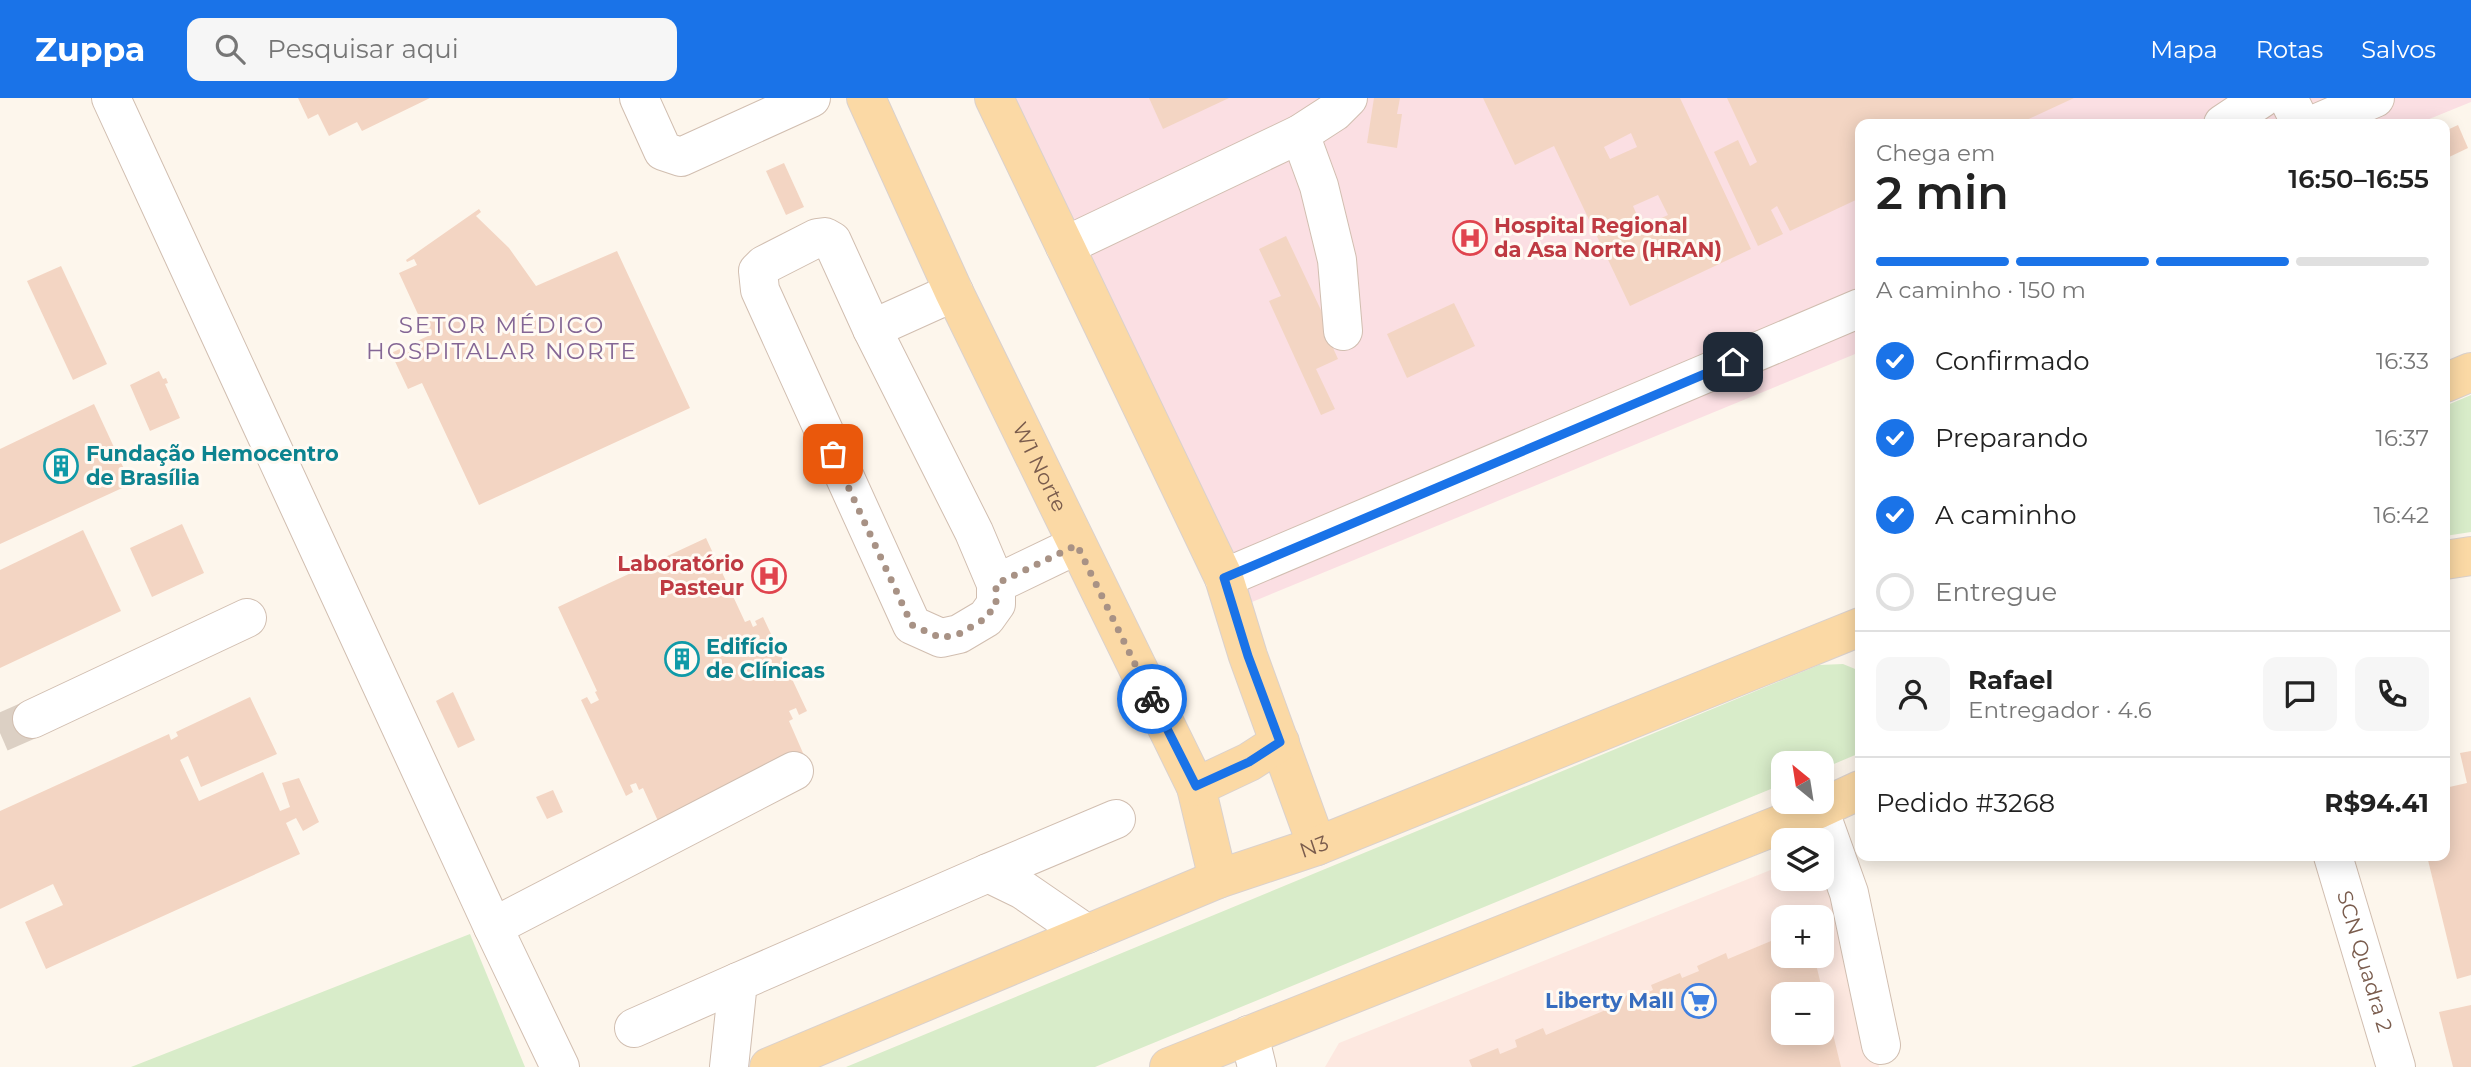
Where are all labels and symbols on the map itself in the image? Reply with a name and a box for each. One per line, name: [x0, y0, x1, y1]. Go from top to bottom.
place label: Hospital Regional da Asa Norte (HRAN): [1494, 213, 1722, 262]
hospital icon: Hospital Regional da Asa Norte (HRAN): [1451, 219, 1489, 257]
district label: SETOR MÉDICO HOSPITALAR NORTE: [366, 311, 638, 365]
pin: [1703, 332, 1763, 392]
street label: W1 Norte: [1008, 418, 1073, 516]
pin: [803, 424, 863, 484]
place label: Fundação Hemocentro de Brasília: [86, 441, 339, 490]
building icon: Fundação Hemocentro de Brasília: [42, 447, 80, 485]
place label: Laboratório Pasteur: [617, 551, 744, 600]
hospital icon: Laboratório Pasteur: [750, 557, 788, 595]
place label: Edifício de Clínicas: [706, 634, 825, 683]
building icon: Edifício de Clínicas: [663, 640, 701, 678]
courier: [1117, 664, 1187, 734]
north arrow: [1771, 751, 1834, 814]
street label: N3: [1296, 830, 1332, 863]
street label: SCN Quadra 2: [2332, 888, 2398, 1035]
supermarket icon: Liberty Mall: [1680, 982, 1718, 1020]
place label: Liberty Mall: [1545, 988, 1674, 1013]

